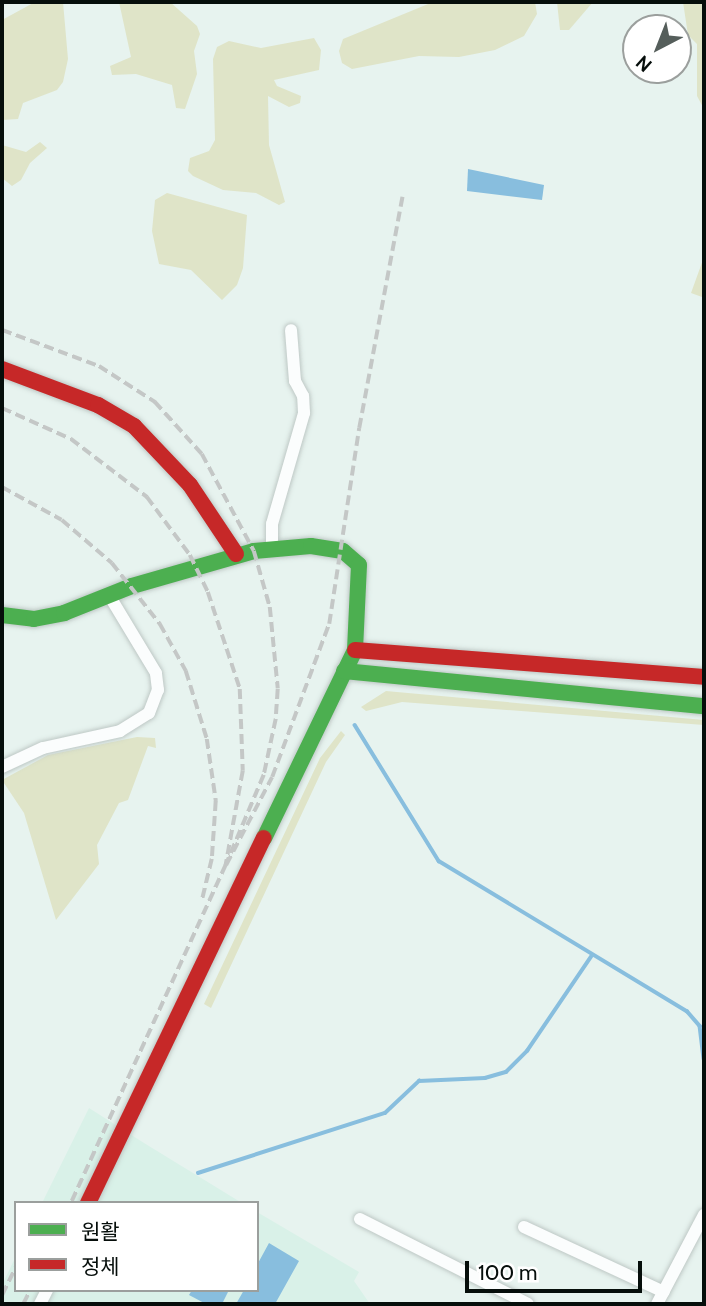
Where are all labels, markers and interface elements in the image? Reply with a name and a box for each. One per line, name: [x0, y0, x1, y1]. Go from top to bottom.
north arrow: [622, 14, 692, 84]
text: N: [631, 50, 657, 77]
legend: [14, 1201, 259, 1292]
text: 원활: [81, 1219, 120, 1244]
scale bar: [468, 1246, 645, 1290]
text: 정체: [81, 1254, 120, 1279]
text: 100 m: [478, 1260, 537, 1285]

